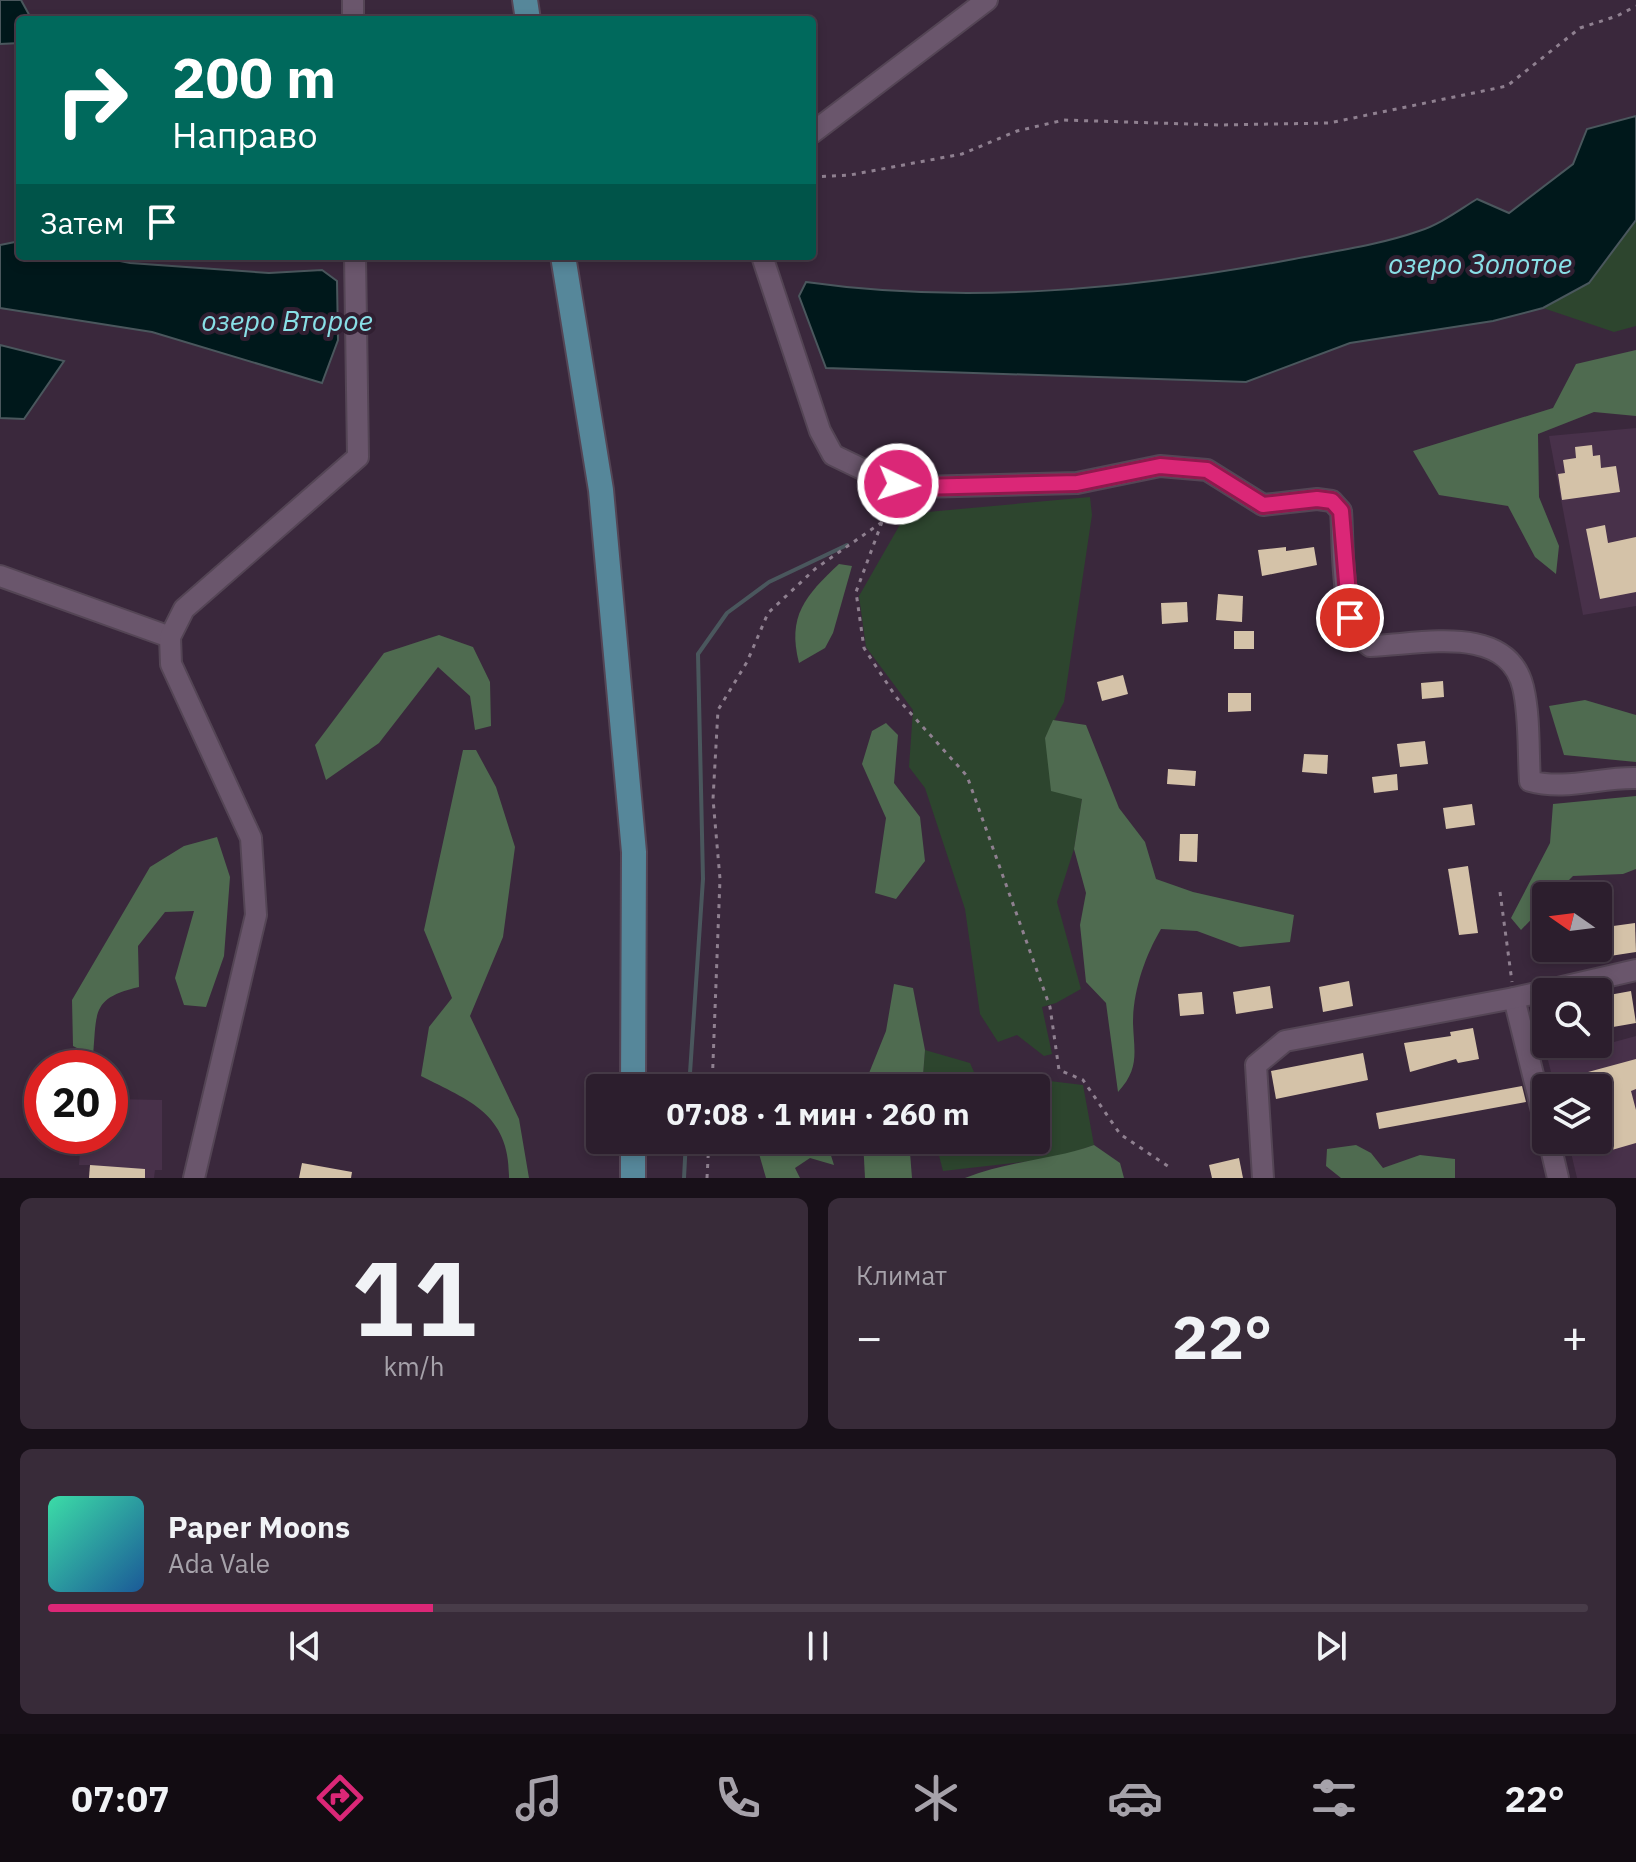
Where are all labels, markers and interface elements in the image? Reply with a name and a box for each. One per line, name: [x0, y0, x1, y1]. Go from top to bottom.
text: 200 m: [172, 41, 336, 113]
icon: right: [40, 48, 144, 152]
text: Направо: [172, 111, 318, 158]
icon: arrive: [140, 200, 184, 244]
text: Затем: [40, 203, 124, 242]
water label: озеро Золотое: [1388, 245, 1572, 282]
water label: озеро Второе: [201, 302, 373, 339]
position arrow: [856, 442, 940, 526]
pin: [1316, 584, 1384, 652]
icon: arrive: [1328, 596, 1372, 640]
north arrow: [1532, 882, 1612, 962]
map controls: [1532, 882, 1612, 1154]
button: search: [1532, 978, 1612, 1058]
speed limit sign: 20: [24, 1050, 128, 1154]
button: layers: [1532, 1074, 1612, 1154]
text: 07:08 · 1 мин · 260 m: [666, 1094, 970, 1133]
text: 11: [352, 1229, 476, 1365]
text: Климат: [856, 1258, 947, 1292]
text: 22°: [1172, 1297, 1272, 1376]
text: −: [856, 1308, 882, 1365]
text: +: [1562, 1308, 1588, 1365]
text: km/h: [383, 1349, 445, 1383]
text: Paper Moons: [168, 1507, 350, 1546]
text: Ada Vale: [168, 1546, 270, 1580]
icon: previous: [283, 1624, 327, 1668]
icon: pause: [796, 1624, 840, 1668]
icon: next: [1309, 1624, 1353, 1668]
icon: directions: [312, 1770, 368, 1826]
icon: music: [511, 1770, 567, 1826]
icon: phone: [710, 1770, 766, 1826]
icon: climate: [908, 1770, 964, 1826]
icon: car: [1107, 1770, 1163, 1826]
icon: filters: [1306, 1770, 1362, 1826]
text: 07:07: [71, 1775, 170, 1822]
text: 22°: [1504, 1775, 1565, 1822]

